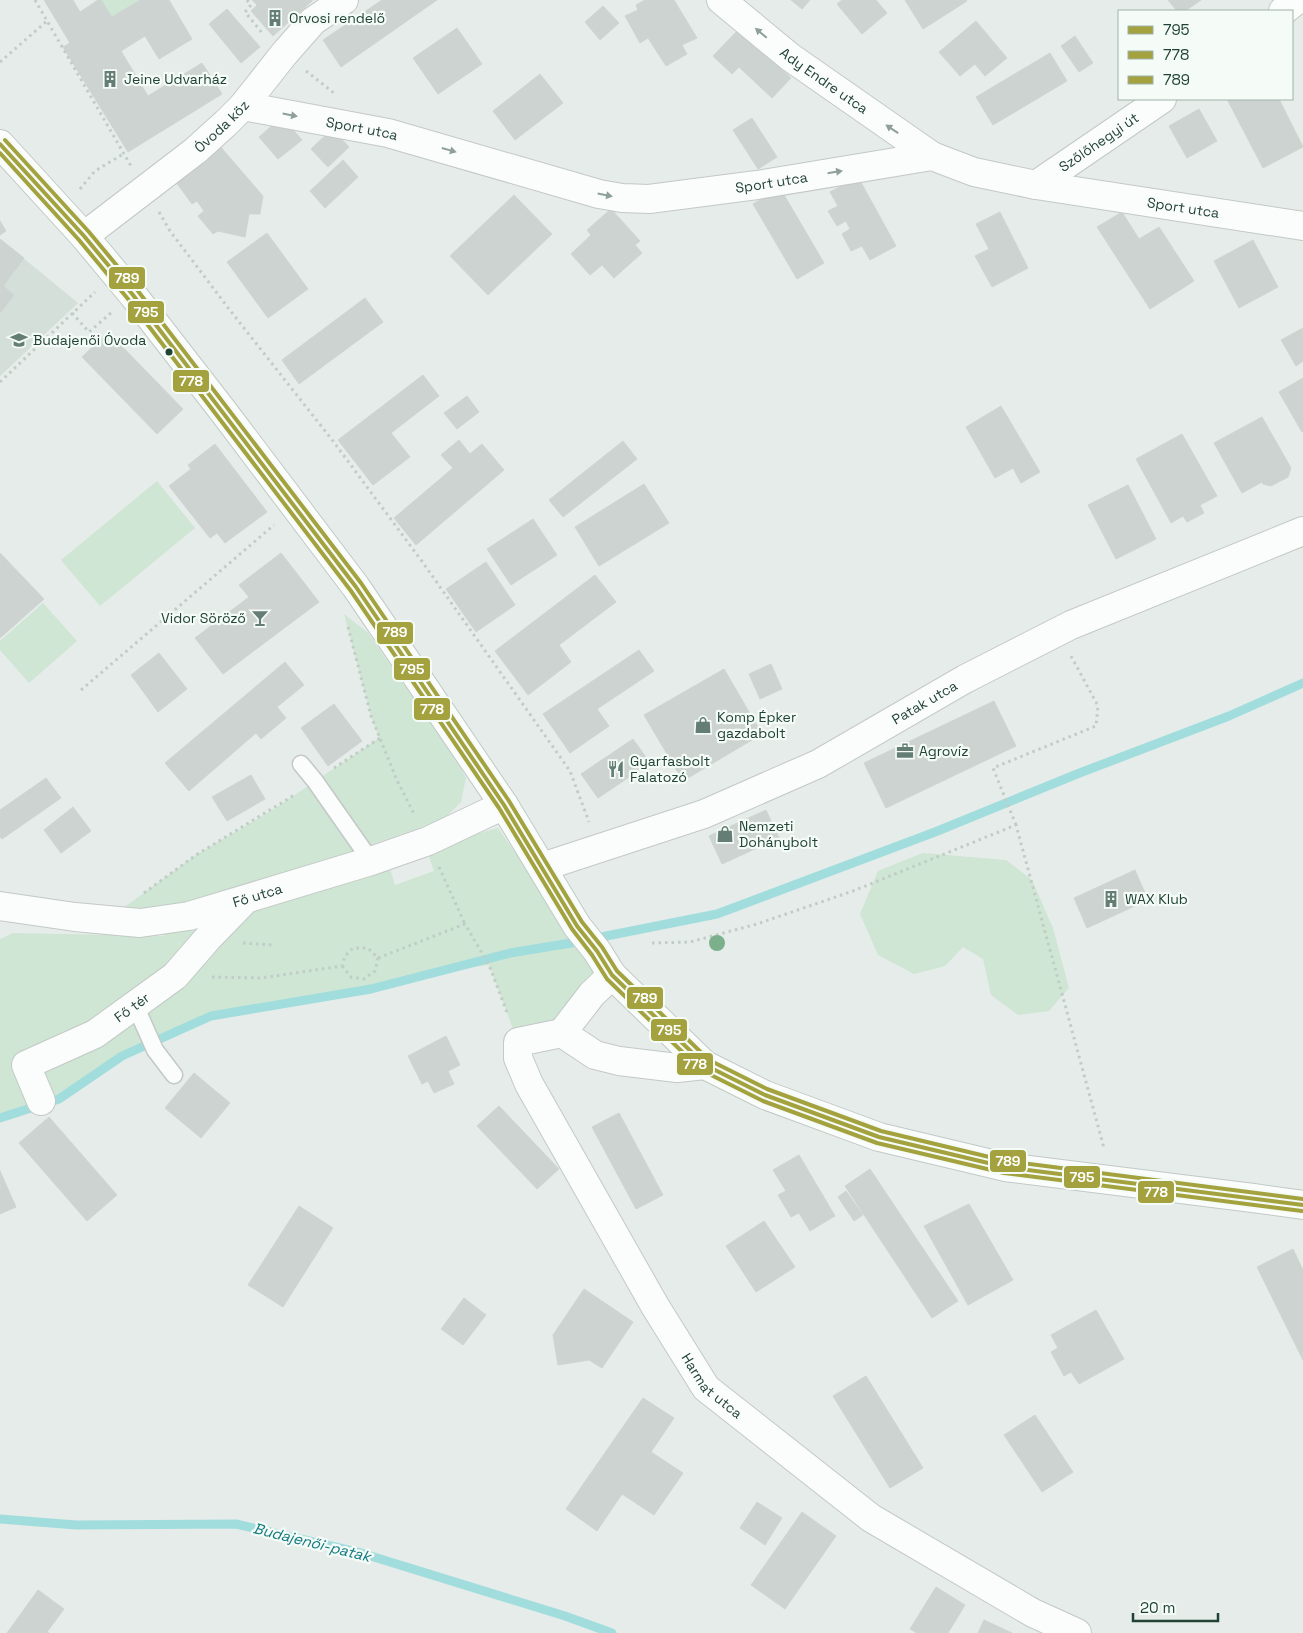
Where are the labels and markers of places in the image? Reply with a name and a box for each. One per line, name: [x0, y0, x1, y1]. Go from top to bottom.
building icon: Orvosi rendelő: [265, 8, 285, 28]
place label: Orvosi rendelő: [289, 9, 385, 27]
building icon: Jeine Udvarház: [100, 69, 120, 89]
place label: Jeine Udvarház: [124, 70, 227, 88]
school or university icon: Budajenői Óvoda: [9, 330, 29, 350]
place label: Budajenői Óvoda: [33, 331, 146, 349]
unlabelled marker: [164, 347, 174, 357]
bar icon: Vidor Söröző: [250, 608, 270, 628]
place label: Vidor Söröző: [161, 609, 246, 627]
place label: Komp Épker gazdabolt: [717, 708, 796, 742]
shop icon: Komp Épker gazdabolt: [693, 715, 713, 735]
office icon: Agrovíz: [895, 741, 915, 761]
place label: Agrovíz: [919, 742, 968, 760]
place label: Gyarfasbolt Falatozó: [630, 752, 710, 786]
restaurant icon: Gyarfasbolt Falatozó: [606, 759, 626, 779]
place label: Nemzeti Dohánybolt: [739, 817, 818, 851]
shop icon: Nemzeti Dohánybolt: [715, 824, 735, 844]
building icon: WAX Klub: [1101, 889, 1121, 909]
place label: WAX Klub: [1125, 890, 1188, 908]

